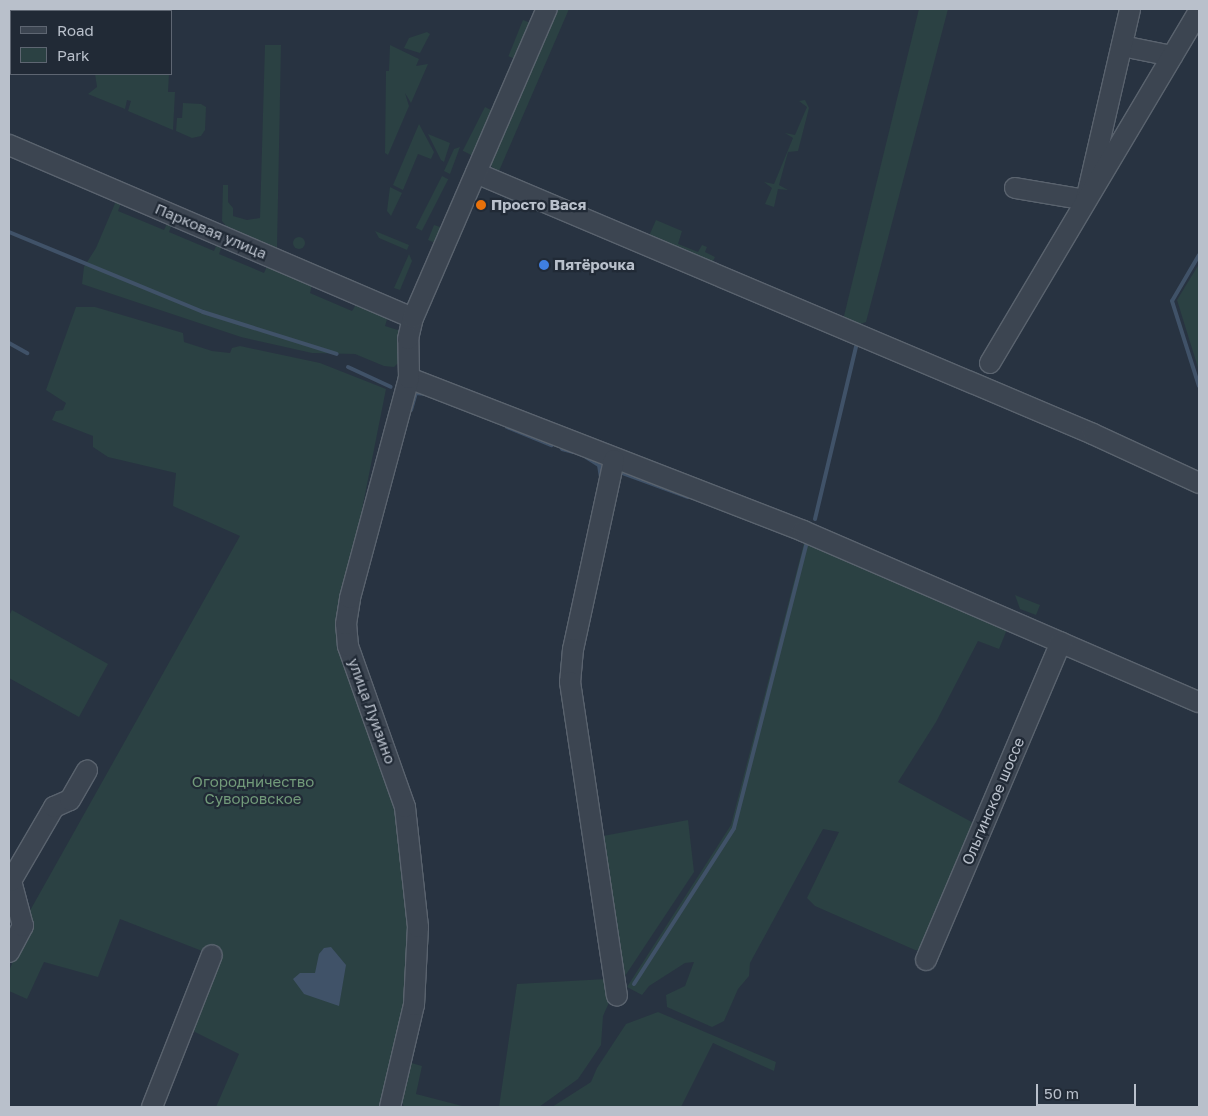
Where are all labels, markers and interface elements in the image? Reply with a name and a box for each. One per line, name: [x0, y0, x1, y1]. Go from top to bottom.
legend: [10, 10, 172, 75]
text: Road: [57, 21, 94, 39]
text: Park: [57, 46, 89, 64]
place label: Просто Вася: [491, 196, 586, 214]
street label: Парковая улица: [152, 199, 270, 263]
marker: Просто Вася: [475, 199, 487, 211]
place label: Пятёрочка: [554, 256, 635, 274]
marker: Пятёрочка: [538, 259, 550, 271]
street label: улица Луизино: [345, 656, 399, 766]
street label: Ольгинское шоссе: [958, 735, 1028, 867]
park label: Огородничество Суворовское: [192, 772, 314, 807]
scale bar: [1038, 1074, 1138, 1106]
text: 50 m: [1044, 1084, 1079, 1102]

